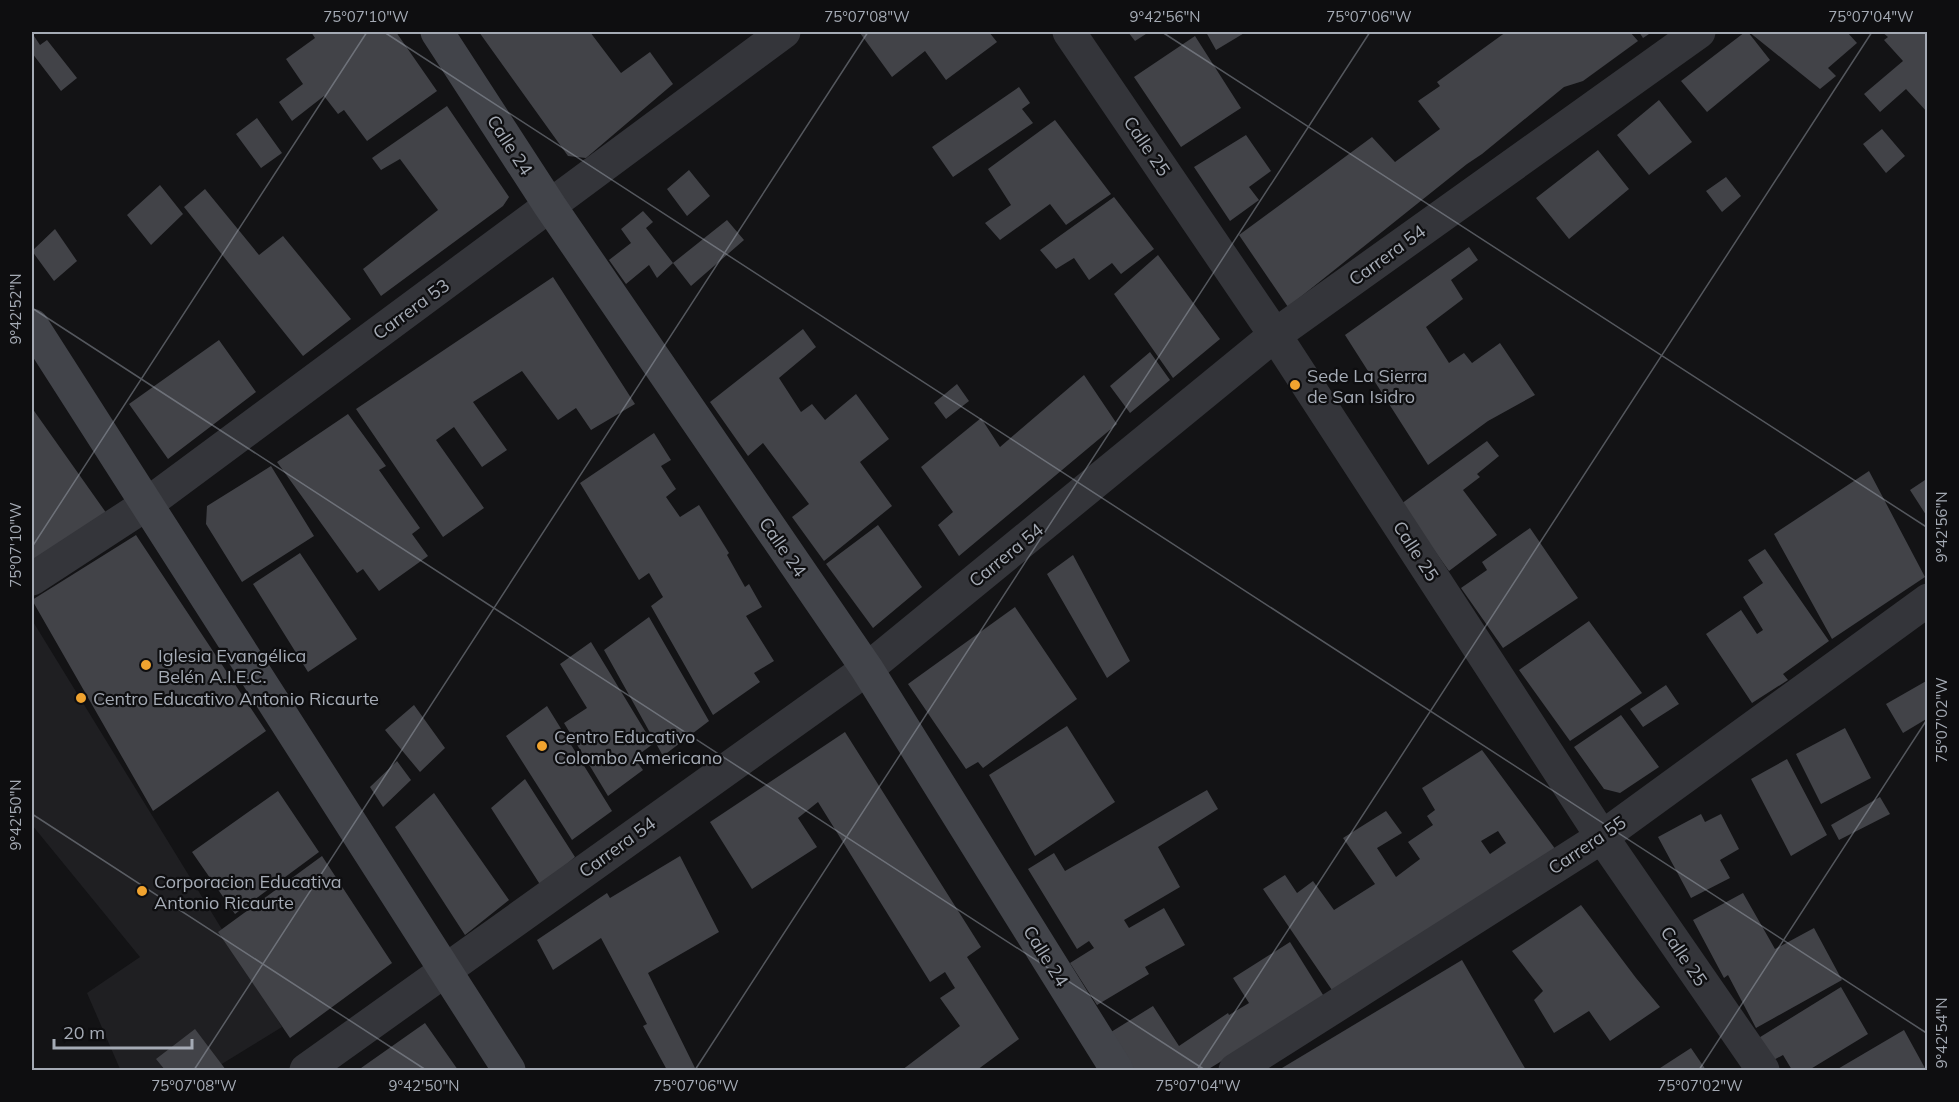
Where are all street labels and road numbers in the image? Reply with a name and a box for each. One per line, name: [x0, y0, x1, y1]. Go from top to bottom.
street label: Calle 24: [482, 110, 538, 180]
street label: Calle 25: [1119, 112, 1176, 181]
street label: Carrera 54: [1344, 219, 1430, 290]
street label: Carrera 53: [368, 274, 454, 344]
street label: Calle 24: [754, 513, 812, 581]
street label: Calle 25: [1388, 516, 1444, 586]
street label: Carrera 54: [964, 518, 1048, 592]
street label: Carrera 55: [1544, 810, 1631, 879]
street label: Carrera 54: [574, 811, 660, 882]
street label: Calle 24: [1018, 921, 1074, 991]
street label: Calle 25: [1656, 922, 1713, 991]

